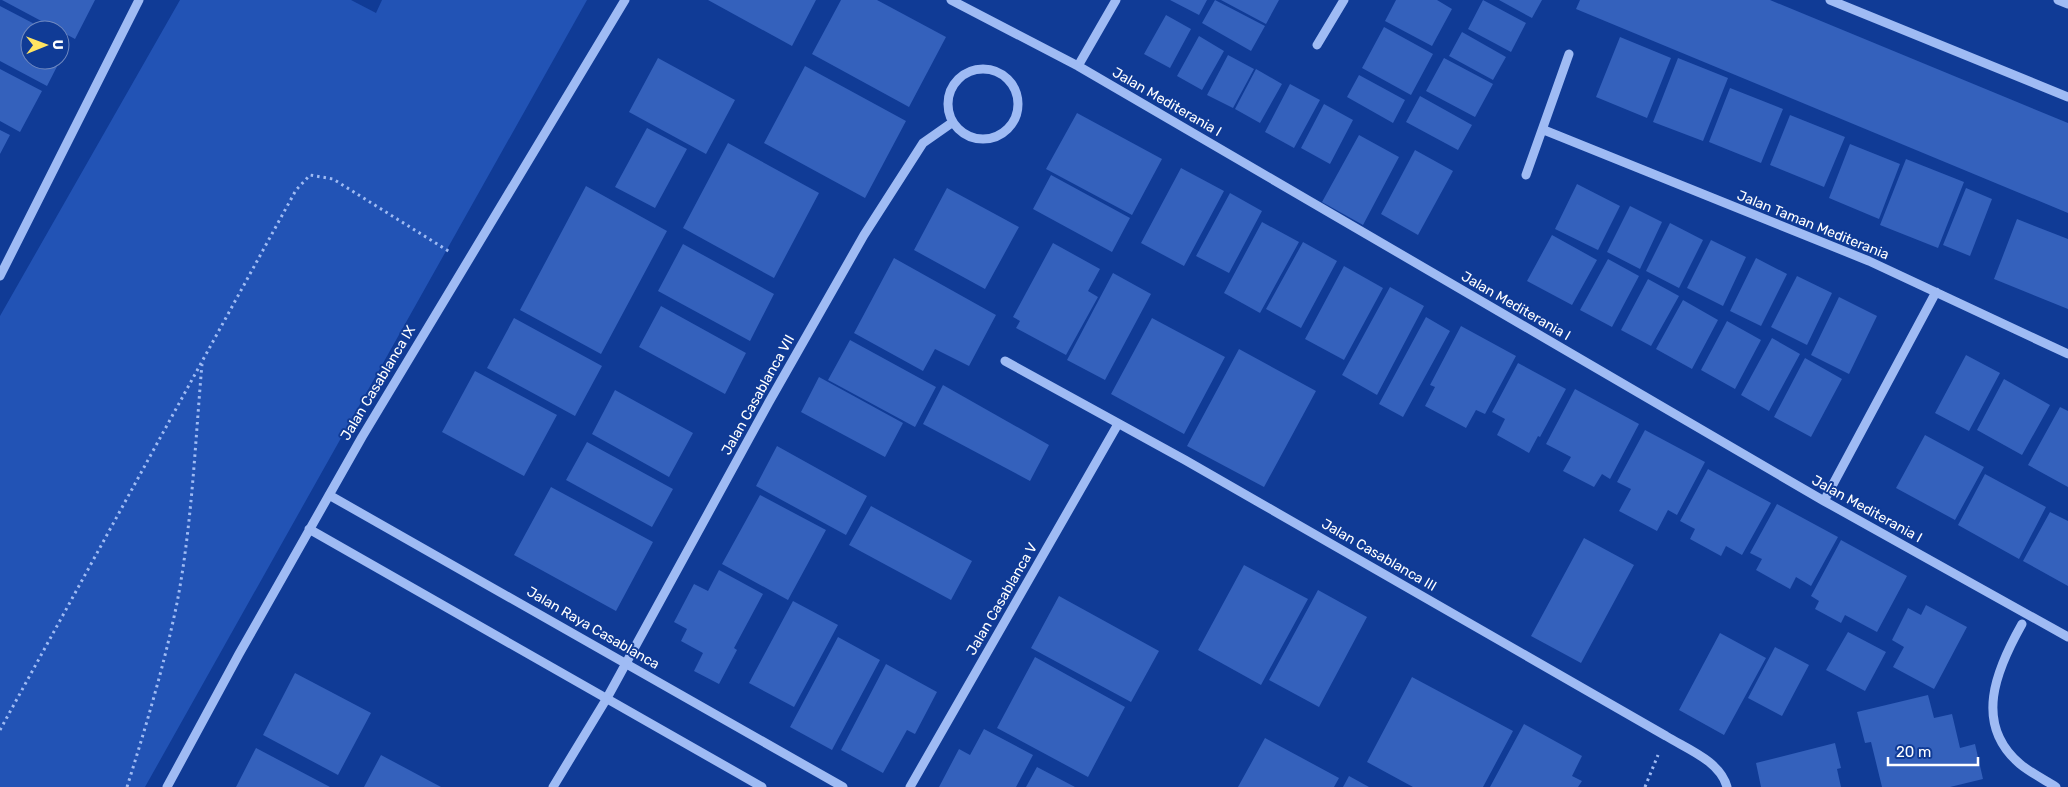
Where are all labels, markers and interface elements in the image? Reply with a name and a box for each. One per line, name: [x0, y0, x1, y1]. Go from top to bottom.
north arrow: [20, 20, 70, 70]
text: U: [49, 40, 66, 50]
street label: Jalan Mediterania I: [1109, 64, 1225, 140]
street label: Jalan Taman Mediterania: [1735, 187, 1891, 263]
street label: Jalan Mediterania I: [1458, 268, 1574, 344]
street label: Jalan Casablanca IX: [337, 322, 419, 444]
street label: Jalan Casablanca VII: [718, 332, 798, 458]
street label: Jalan Mediterania I: [1809, 472, 1925, 546]
street label: Jalan Casablanca III: [1319, 515, 1439, 595]
street label: Jalan Casablanca V: [963, 540, 1041, 658]
street label: Jalan Raya Casablanca: [524, 583, 662, 673]
scale bar: [1888, 734, 1978, 766]
text: 20 m: [1896, 743, 1931, 761]

